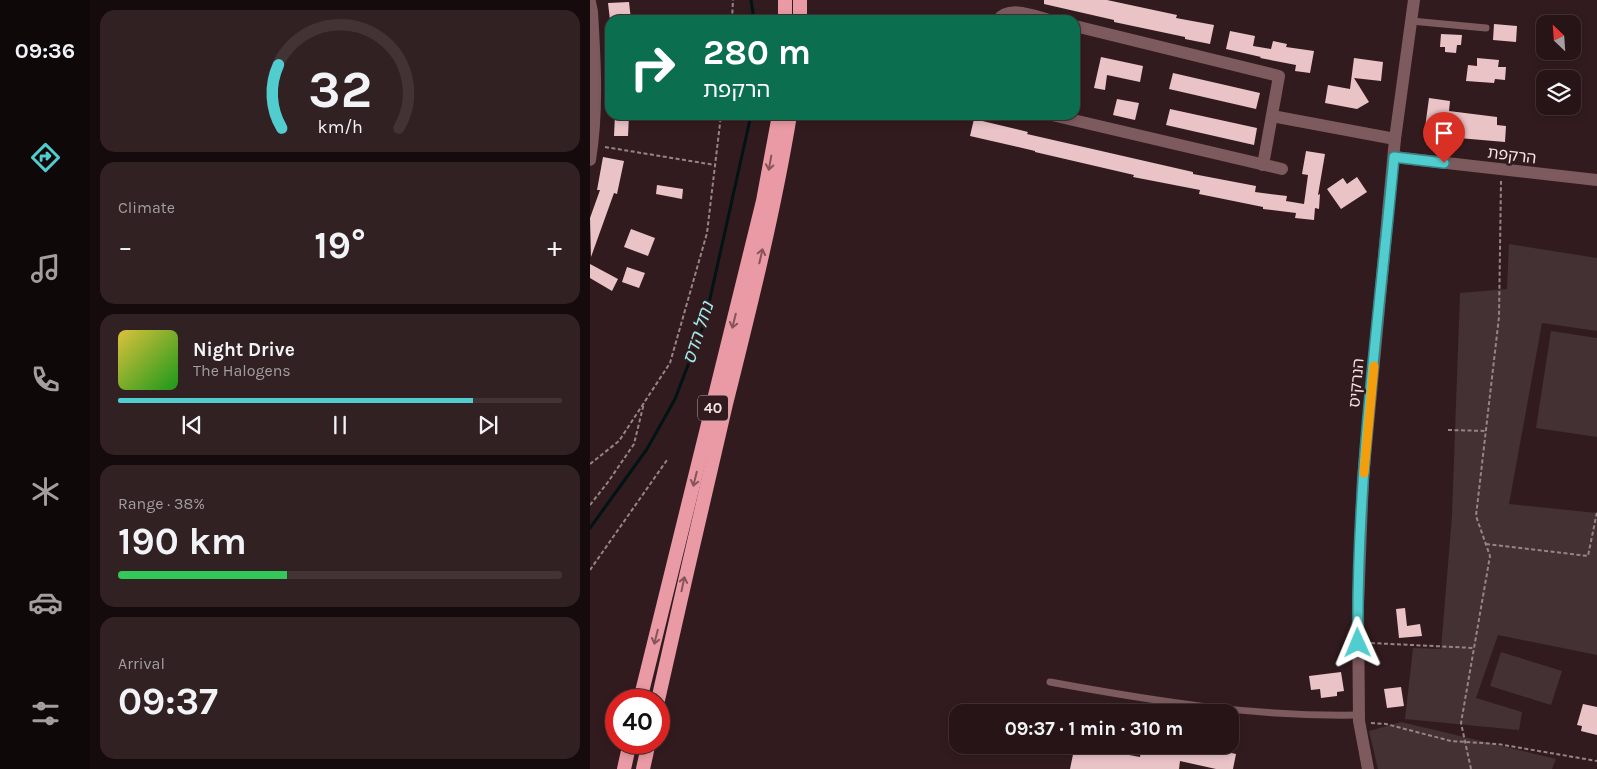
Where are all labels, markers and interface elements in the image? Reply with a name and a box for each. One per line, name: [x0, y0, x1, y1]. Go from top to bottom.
north arrow: [1536, 15, 1581, 60]
map controls: [1536, 15, 1581, 115]
text: 280 m: [703, 32, 811, 73]
icon: right: [620, 35, 685, 100]
text: 09:36: [15, 38, 75, 64]
text: 32: [308, 59, 372, 120]
button: layers: [1536, 70, 1581, 115]
text: הרקפת: [703, 77, 770, 103]
pin: [1423, 112, 1465, 163]
text: km/h: [317, 117, 363, 138]
icon: arrive: [1430, 119, 1458, 147]
icon: directions: [28, 140, 63, 175]
street label: הרקפת: [1487, 143, 1537, 167]
one-way arrow: [765, 155, 775, 171]
text: Climate: [118, 198, 175, 217]
text: 19°: [314, 223, 366, 268]
text: −: [118, 230, 133, 263]
text: +: [547, 230, 562, 263]
one-way arrow: [757, 248, 766, 264]
icon: music: [28, 251, 63, 286]
water label: נחל הדס: [678, 298, 719, 367]
one-way arrow: [729, 313, 738, 329]
text: Night Drive: [193, 339, 295, 361]
street label: הנרקיס: [1344, 358, 1368, 408]
text: The Halogens: [193, 361, 291, 380]
icon: phone: [28, 362, 63, 397]
road number: 40: [698, 396, 728, 420]
icon: previous: [178, 411, 206, 439]
icon: pause: [326, 411, 354, 439]
icon: next: [474, 411, 502, 439]
one-way arrow: [690, 471, 699, 487]
icon: climate: [28, 474, 63, 509]
text: Range · 38%: [118, 494, 205, 513]
text: 190 km: [118, 519, 247, 564]
one-way arrow: [679, 576, 688, 592]
icon: car: [28, 585, 63, 620]
position arrow: [1331, 616, 1383, 668]
one-way arrow: [651, 628, 660, 644]
text: Arrival: [118, 654, 165, 673]
text: 09:37: [118, 679, 218, 724]
speed limit sign: 40: [605, 689, 670, 754]
icon: filters: [28, 696, 63, 731]
text: 09:37 · 1 min · 310 m: [1005, 718, 1183, 740]

